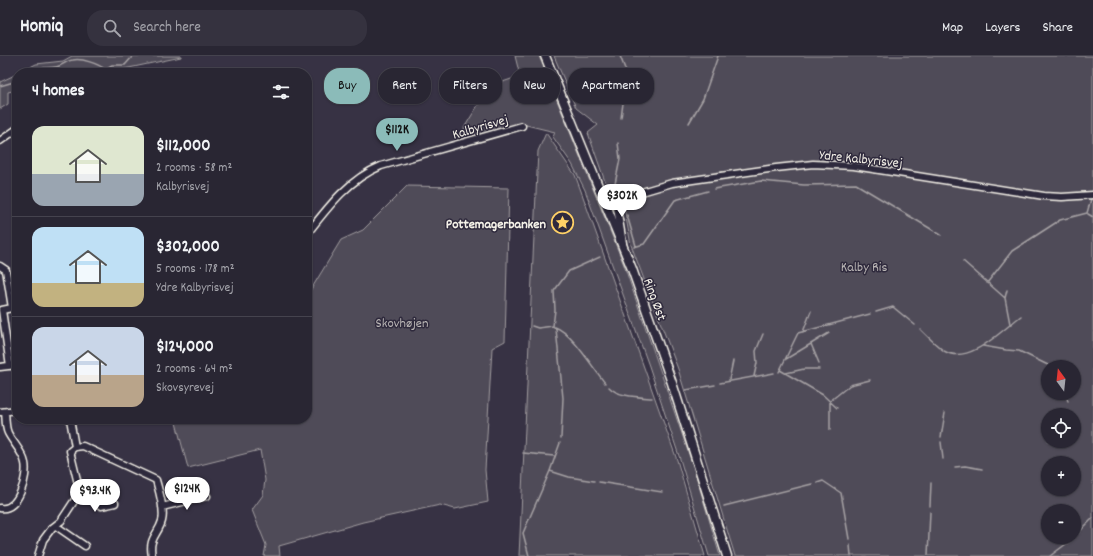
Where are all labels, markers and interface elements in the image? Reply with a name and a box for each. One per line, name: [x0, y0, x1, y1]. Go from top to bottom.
search box: [87, 10, 367, 46]
text: Homiq: [20, 14, 63, 41]
icon: search: [101, 17, 123, 39]
text: Search here: [133, 17, 201, 39]
text: Map: [942, 18, 963, 38]
text: Layers: [985, 18, 1020, 38]
text: Share: [1042, 18, 1073, 38]
chip: Buy: [324, 68, 370, 104]
chip: Rent: [378, 68, 431, 104]
chip: Filters: [439, 68, 502, 104]
chip: New: [510, 68, 560, 104]
chip: Apartment: [568, 68, 654, 104]
text: 4 homes: [32, 80, 85, 104]
icon: filters: [270, 81, 292, 103]
street label: Kalbyrisvej: [450, 110, 511, 145]
pin: $112K: [369, 118, 425, 152]
text: $112K: [385, 121, 409, 140]
text: $112,000: [156, 135, 211, 159]
icon: home: [64, 142, 112, 190]
street label: Ydre Kalbyrisvej: [818, 146, 903, 174]
text: 2 rooms · 58 m²: [156, 159, 232, 178]
text: Kalbyrisvej: [156, 178, 209, 197]
pin: $302K: [594, 184, 650, 218]
text: $302K: [606, 187, 638, 206]
place icon: Pottemagerbanken: [549, 210, 575, 236]
place label: Pottemagerbanken: [446, 215, 547, 235]
text: $302,000: [156, 236, 220, 260]
icon: home: [64, 243, 112, 291]
park label: Kalby Ris: [841, 258, 887, 278]
text: 5 rooms · 178 m²: [156, 260, 234, 279]
street label: Ring Øst: [637, 276, 671, 324]
text: Ydre Kalbyrisvej: [156, 279, 234, 298]
park label: Skovhøjen: [376, 314, 428, 334]
text: $124,000: [156, 336, 214, 360]
icon: home: [64, 343, 112, 391]
text: 2 rooms · 64 m²: [156, 360, 233, 379]
north arrow: [1041, 360, 1081, 400]
map controls: [1041, 360, 1081, 544]
text: Skovsyrevej: [156, 379, 214, 398]
button: locate: [1041, 408, 1081, 448]
button: +: [1041, 456, 1081, 496]
pin: $124K: [159, 477, 215, 511]
pin: $93.4K: [62, 479, 128, 513]
text: $124K: [174, 480, 200, 499]
text: $93.4K: [79, 482, 111, 501]
button: −: [1041, 504, 1081, 544]

